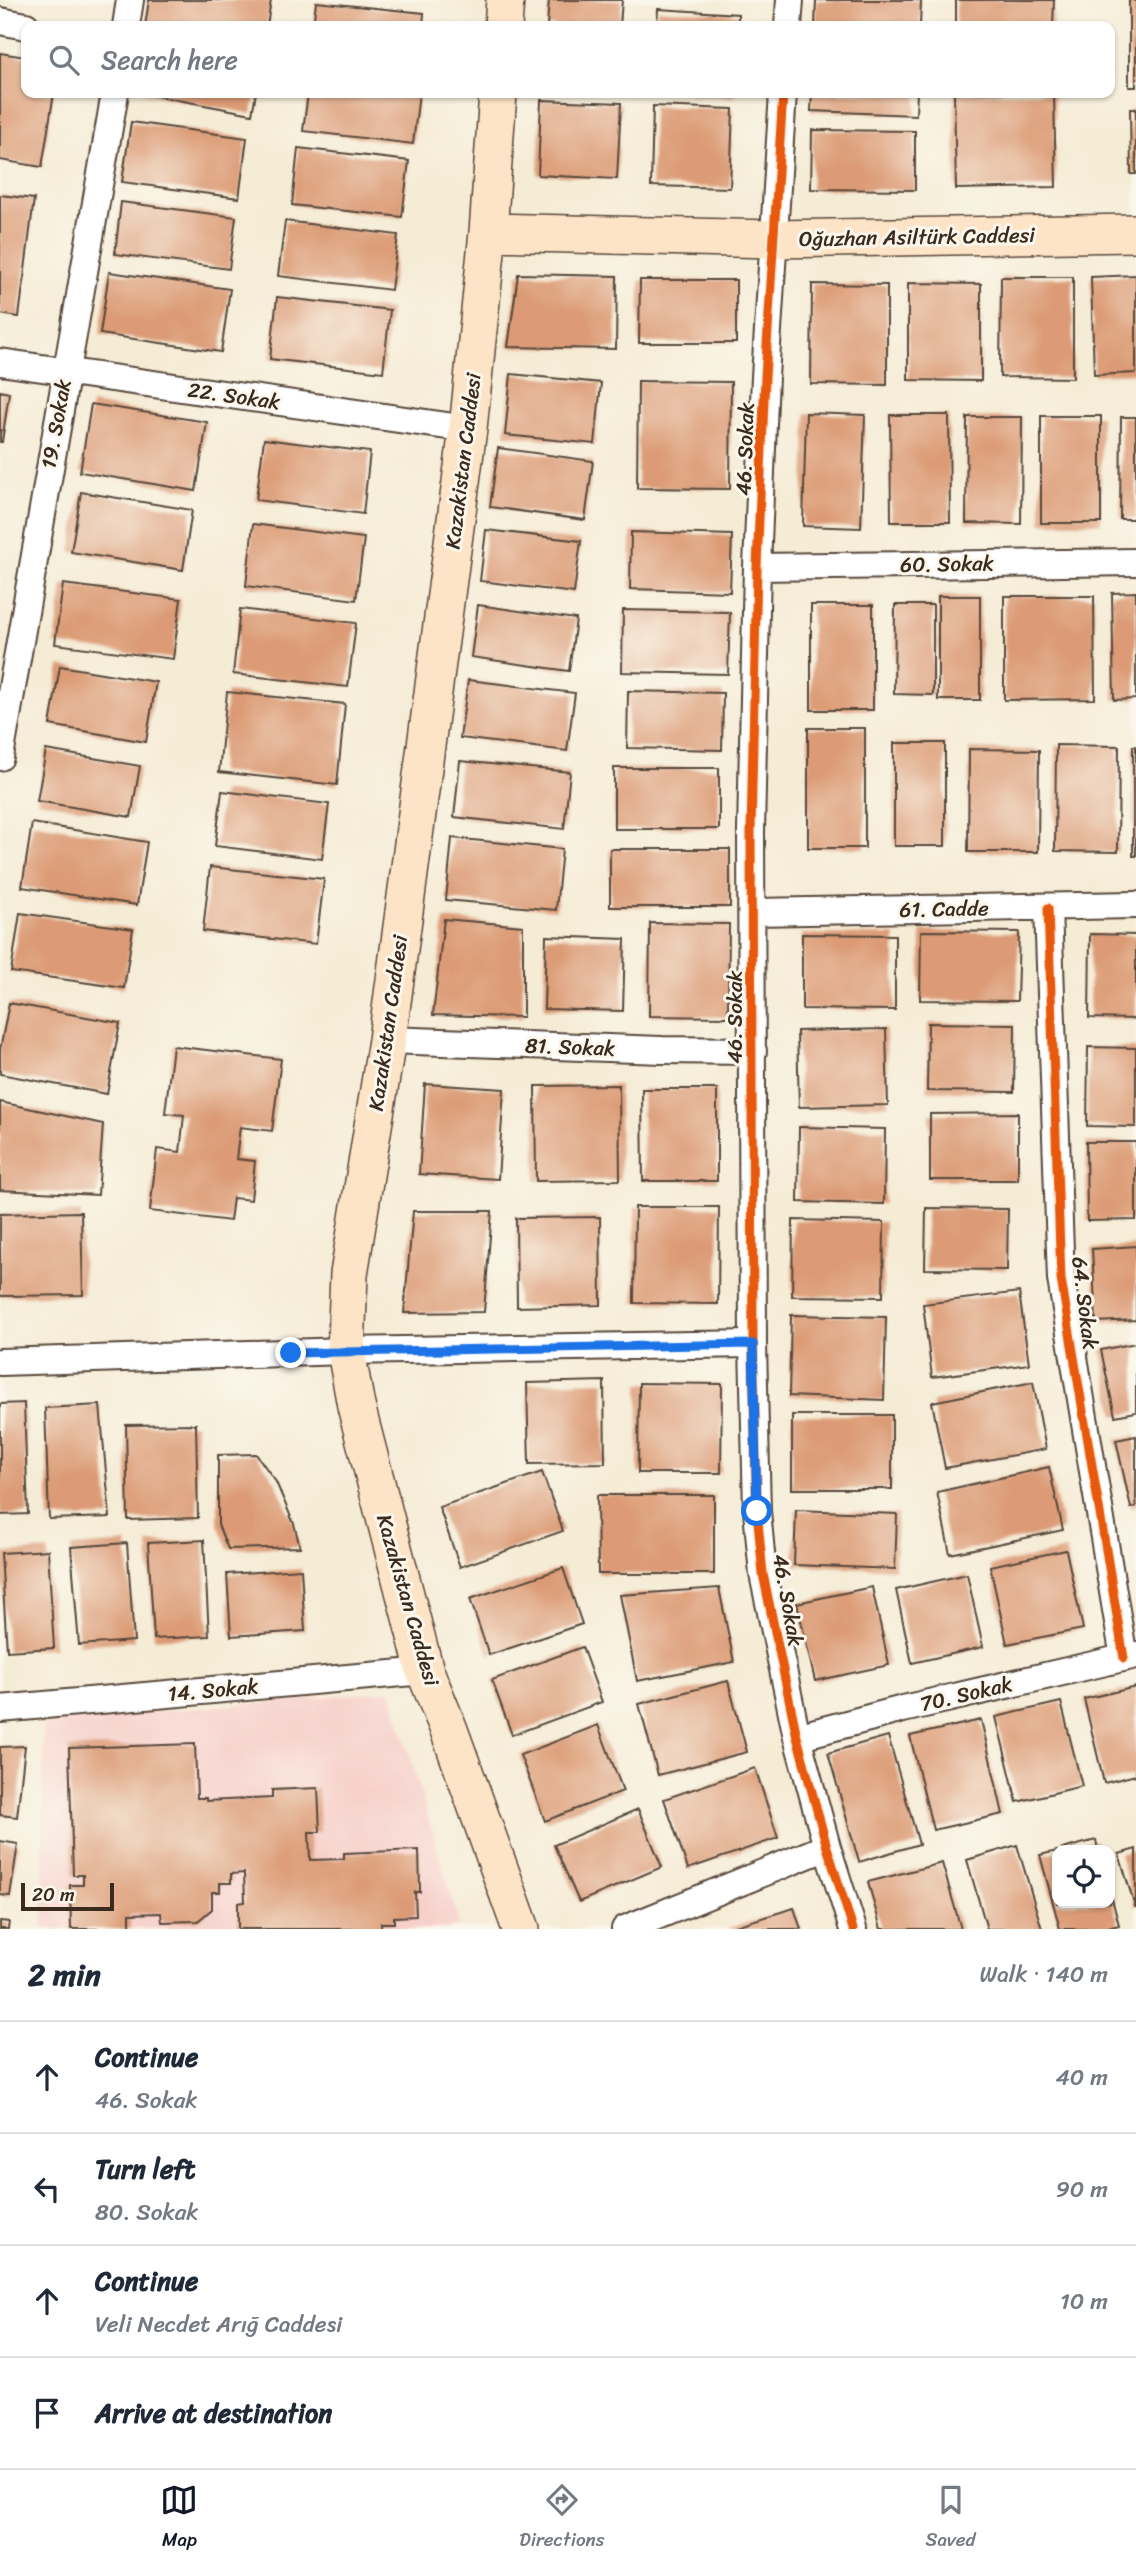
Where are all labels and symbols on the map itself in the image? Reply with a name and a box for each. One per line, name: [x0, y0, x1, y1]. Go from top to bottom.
street label: Oğuzhan Asiltürk Caddesi: [799, 216, 1037, 258]
street label: Kazakistan Caddesi: [433, 370, 493, 551]
street label: 22. Sokak: [185, 371, 283, 421]
street label: 19. Sokak: [29, 376, 83, 472]
street label: 46. Sokak: [724, 402, 766, 496]
street label: 60. Sokak: [900, 544, 994, 584]
street label: 61. Cadde: [899, 889, 989, 929]
street label: Kazakistan Caddesi: [357, 931, 419, 1113]
street label: 46. Sokak: [716, 970, 754, 1064]
street label: 81. Sokak: [524, 1026, 616, 1068]
street label: 64. Sokak: [1060, 1254, 1110, 1352]
route end: [275, 1337, 306, 1368]
route start: [741, 1495, 772, 1526]
street label: Kazakistan Caddesi: [365, 1510, 451, 1692]
street label: 46. Sokak: [761, 1551, 815, 1649]
street label: 70. Sokak: [916, 1665, 1016, 1723]
street label: 14. Sokak: [166, 1667, 260, 1713]
scale bar: [21, 1880, 114, 1912]

